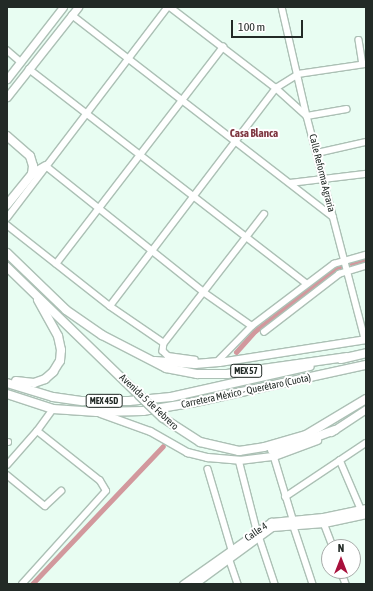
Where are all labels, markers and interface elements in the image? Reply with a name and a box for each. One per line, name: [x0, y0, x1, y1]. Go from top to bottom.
scale bar: [233, 12, 305, 38]
text: 100 m: [238, 20, 265, 34]
district label: Casa Blanca: [230, 126, 278, 140]
street label: Calle Reforma Agraria: [307, 133, 337, 213]
road number: MEX 57: [230, 364, 262, 378]
street label: Carretera México - Querétaro (Cuota): [180, 371, 312, 411]
street label: Avenida 5 de Febrero: [117, 372, 181, 432]
road number: MEX 45D: [85, 394, 123, 408]
street label: Calle 4: [242, 520, 270, 544]
north arrow: [321, 539, 361, 579]
text: N: [338, 542, 344, 554]

